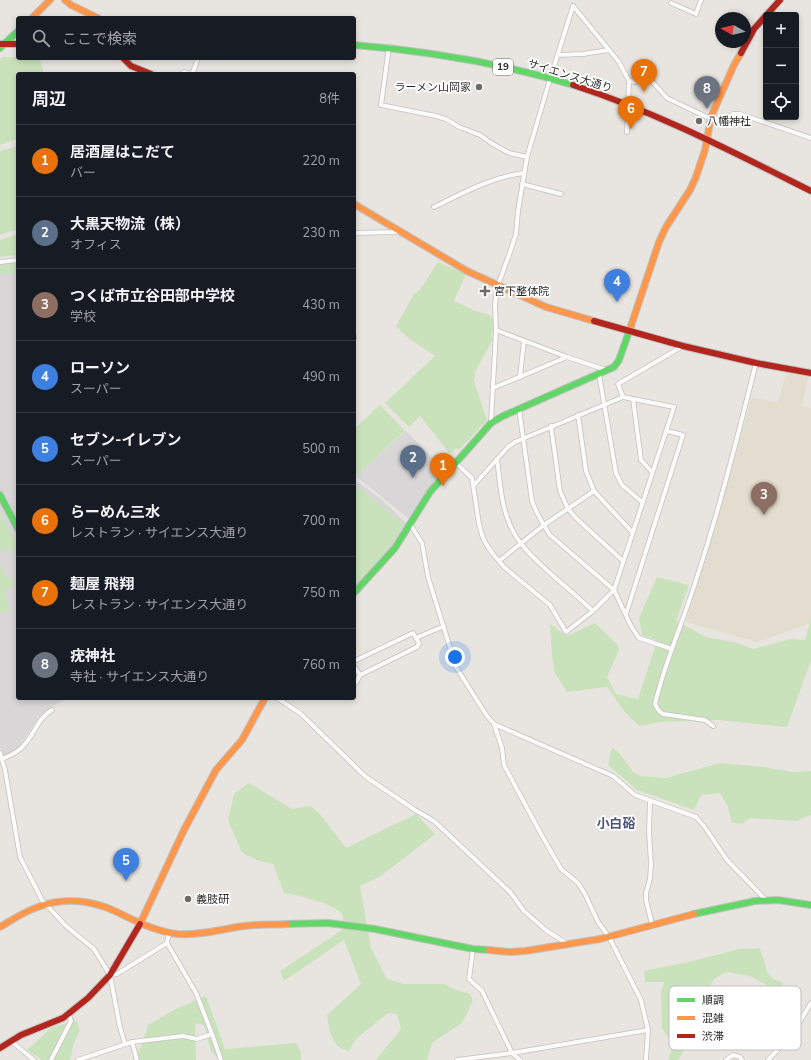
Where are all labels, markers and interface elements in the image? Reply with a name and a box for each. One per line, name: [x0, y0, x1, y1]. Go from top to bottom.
north arrow: [715, 12, 751, 48]
map controls: [763, 12, 799, 120]
button: +: [763, 12, 799, 48]
search box: [16, 16, 356, 60]
icon: search: [30, 27, 52, 49]
text: ここで検索: [62, 29, 137, 49]
button: −: [763, 48, 799, 84]
street label: サイエンス大通り: [526, 56, 614, 96]
road number: 19: [493, 59, 513, 75]
pin: 7: [631, 59, 657, 92]
pin: 8: [694, 76, 720, 109]
place label: ラーメン山岡家: [394, 80, 471, 95]
marker: ラーメン山岡家: [474, 82, 484, 92]
button: locate: [763, 84, 799, 120]
text: 周辺: [32, 88, 66, 111]
text: 8件: [319, 90, 340, 108]
pin: 6: [618, 96, 644, 129]
place label: 八幡神社: [707, 114, 751, 129]
marker: 八幡神社: [694, 116, 704, 126]
text: 居酒屋はこだて: [70, 142, 175, 162]
text: 1: [41, 152, 49, 170]
text: 220 m: [302, 152, 340, 170]
text: バー: [70, 164, 96, 182]
text: 大黒天物流（株）: [70, 214, 190, 234]
text: 2: [41, 224, 49, 242]
text: 230 m: [302, 224, 340, 242]
text: オフィス: [70, 236, 122, 254]
pin: 4: [604, 269, 630, 302]
place label: 宮下整体院: [494, 284, 549, 299]
marker: 宮下整体院: [479, 285, 491, 297]
text: つくば市立谷田部中学校: [70, 286, 235, 306]
text: 3: [41, 296, 49, 314]
text: 430 m: [302, 296, 340, 314]
text: 学校: [70, 308, 96, 326]
text: ローソン: [70, 358, 130, 378]
text: 4: [41, 368, 49, 386]
text: 490 m: [302, 368, 340, 386]
text: スーパー: [70, 380, 122, 398]
text: セブン-イレブン: [70, 430, 182, 450]
text: 5: [41, 440, 49, 458]
text: 500 m: [302, 440, 340, 458]
pin: 2: [400, 445, 426, 478]
text: スーパー: [70, 452, 122, 470]
pin: 1: [430, 453, 456, 486]
pin: 3: [751, 482, 777, 515]
text: らーめん三水: [70, 502, 160, 522]
text: 6: [41, 512, 49, 530]
text: 700 m: [302, 512, 340, 530]
text: レストラン · サイエンス大通り: [70, 524, 248, 542]
text: 麺屋 飛翔: [70, 574, 134, 594]
text: 7: [41, 584, 49, 602]
text: 750 m: [302, 584, 340, 602]
text: レストラン · サイエンス大通り: [70, 596, 248, 614]
text: 疣神社: [70, 646, 115, 666]
your location: [445, 647, 465, 667]
text: 8: [41, 656, 49, 674]
text: 760 m: [302, 656, 340, 674]
text: 寺社 · サイエンス大通り: [70, 668, 209, 686]
district label: 小白硲: [596, 815, 636, 833]
pin: 5: [113, 848, 139, 881]
place label: 義肢研: [196, 892, 229, 907]
marker: 義肢研: [183, 894, 193, 904]
legend: [669, 986, 801, 1050]
text: 順調: [702, 993, 724, 1008]
text: 混雑: [702, 1011, 724, 1026]
text: 渋滞: [702, 1029, 724, 1044]

